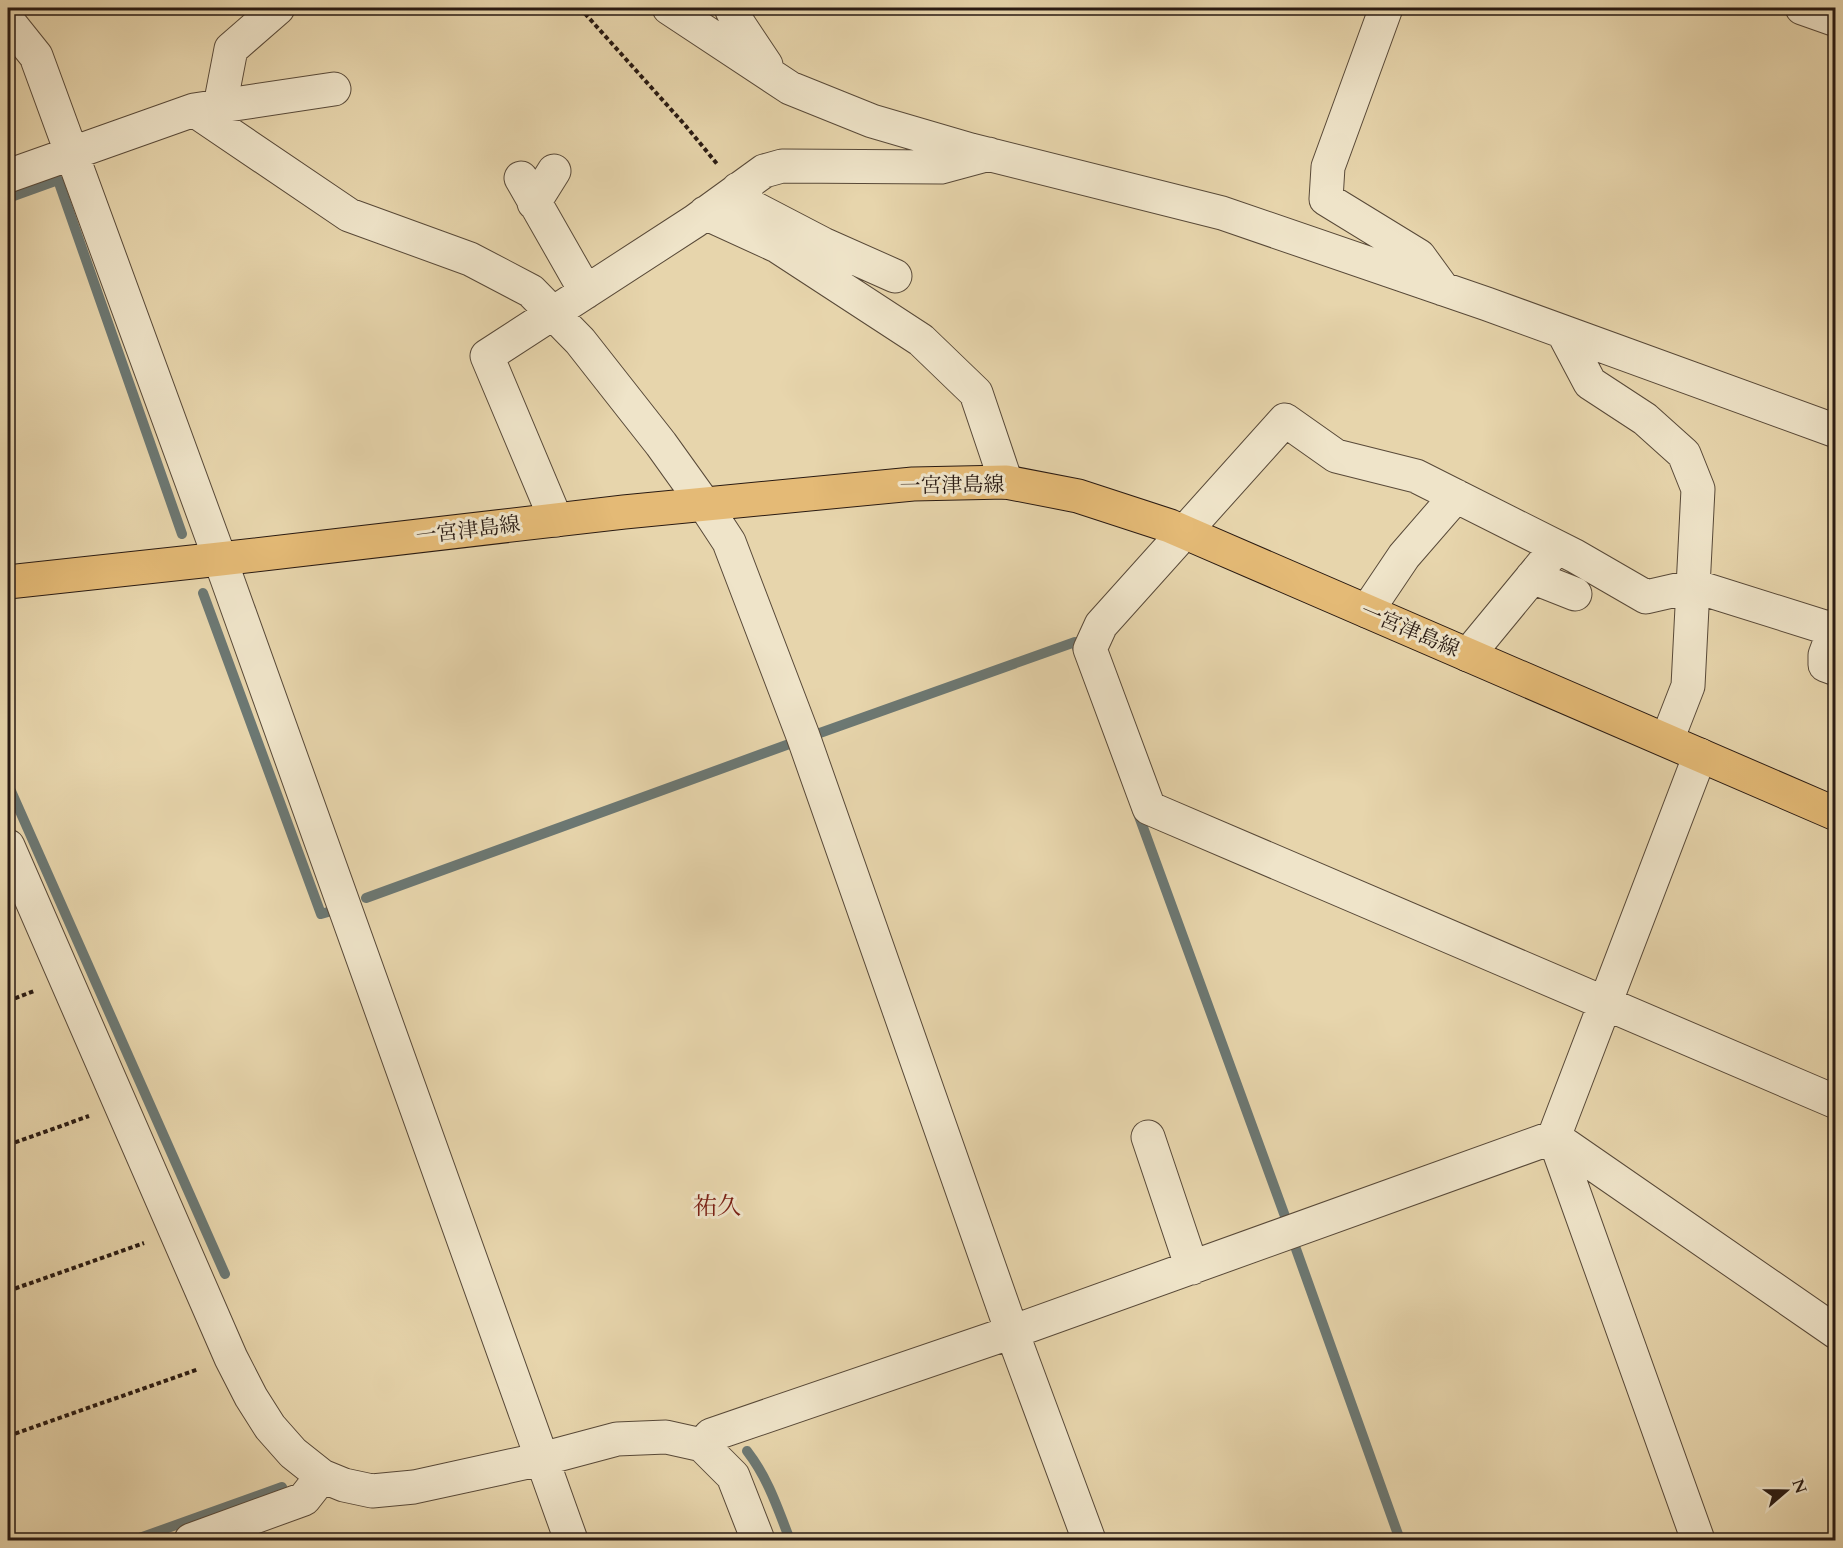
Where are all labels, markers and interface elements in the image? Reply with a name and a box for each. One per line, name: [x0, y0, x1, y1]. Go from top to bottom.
street label: 一宮津島線: [899, 470, 1005, 501]
street label: 一宮津島線: [414, 510, 522, 551]
street label: 一宮津島線: [1356, 597, 1464, 664]
district label: 祐久: [693, 1190, 741, 1223]
north arrow: [1756, 1461, 1816, 1521]
text: N: [1786, 1476, 1812, 1497]

